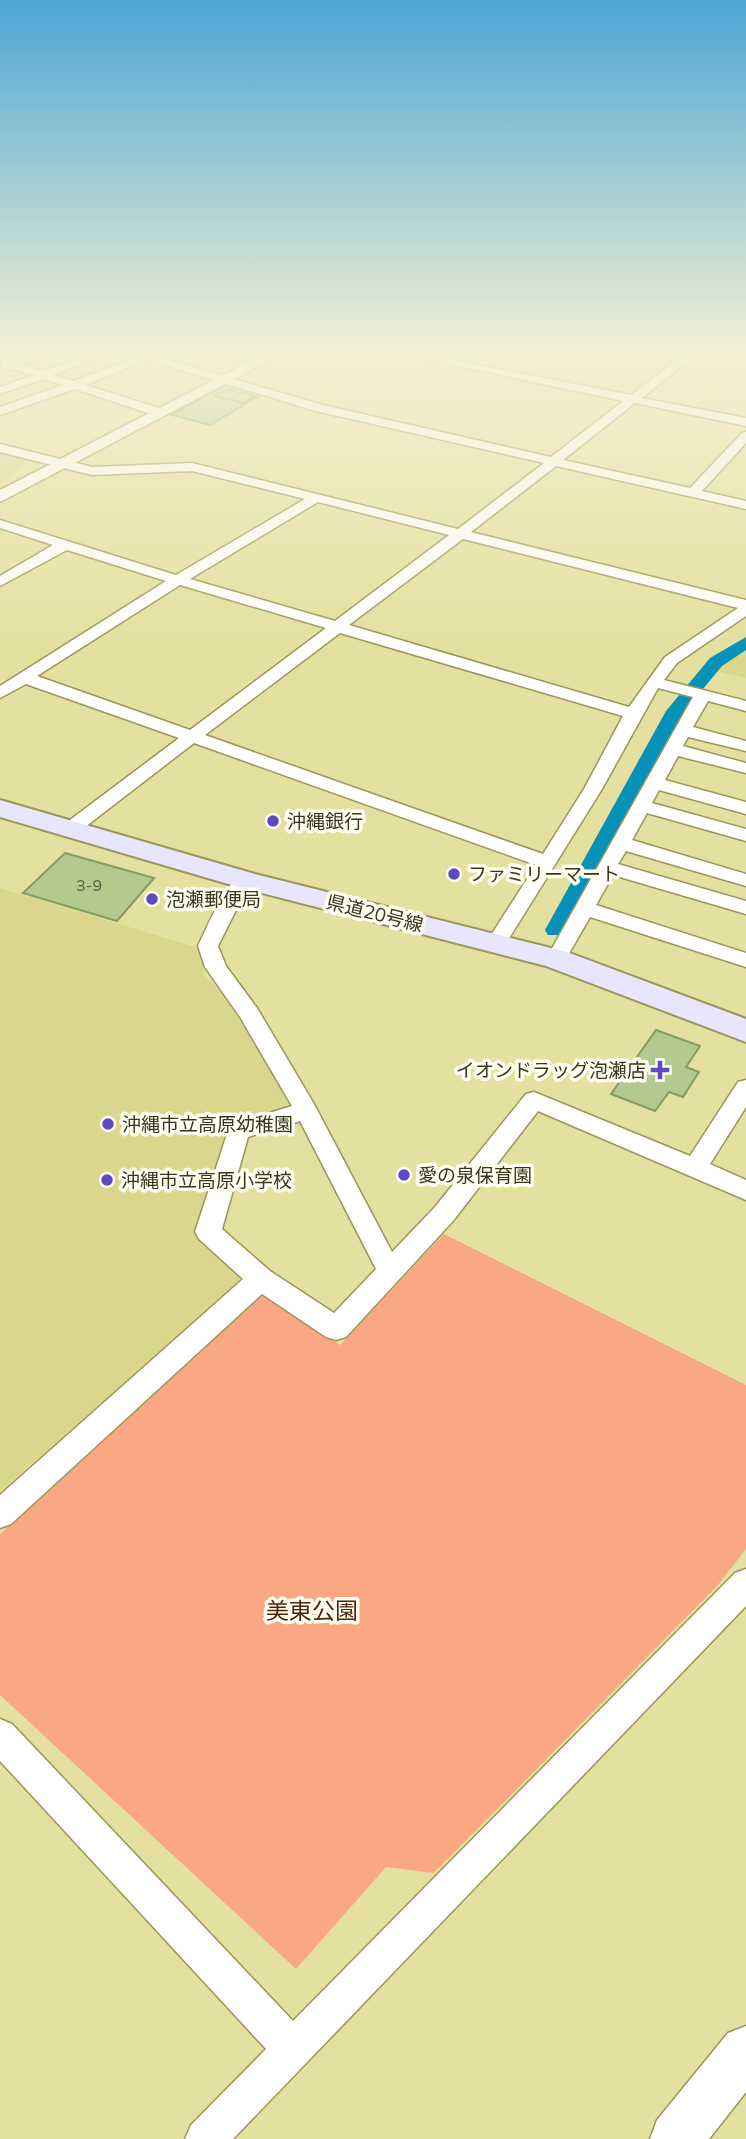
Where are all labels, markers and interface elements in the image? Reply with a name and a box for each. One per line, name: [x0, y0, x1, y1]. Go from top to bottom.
place label: 沖縄銀行: [287, 809, 363, 833]
marker: 沖縄銀行: [265, 813, 281, 829]
place label: ファミリーマート: [468, 862, 620, 886]
marker: ファミリーマート: [446, 866, 462, 882]
house number: 3-9: [76, 875, 102, 895]
place label: 泡瀬郵便局: [166, 887, 261, 911]
street label: 県道20号線: [324, 889, 426, 937]
marker: 泡瀬郵便局: [144, 891, 160, 907]
place label: イオンドラッグ泡瀬店: [456, 1058, 646, 1082]
marker: イオンドラッグ泡瀬店: [652, 1062, 668, 1078]
place label: 沖縄市立高原幼稚園: [122, 1112, 293, 1136]
marker: 沖縄市立高原幼稚園: [100, 1116, 116, 1132]
place label: 愛の泉保育園: [418, 1163, 532, 1187]
marker: 愛の泉保育園: [396, 1167, 412, 1183]
place label: 沖縄市立高原小学校: [121, 1168, 292, 1192]
marker: 沖縄市立高原小学校: [99, 1172, 115, 1188]
park label: 美東公園: [266, 1596, 358, 1625]

